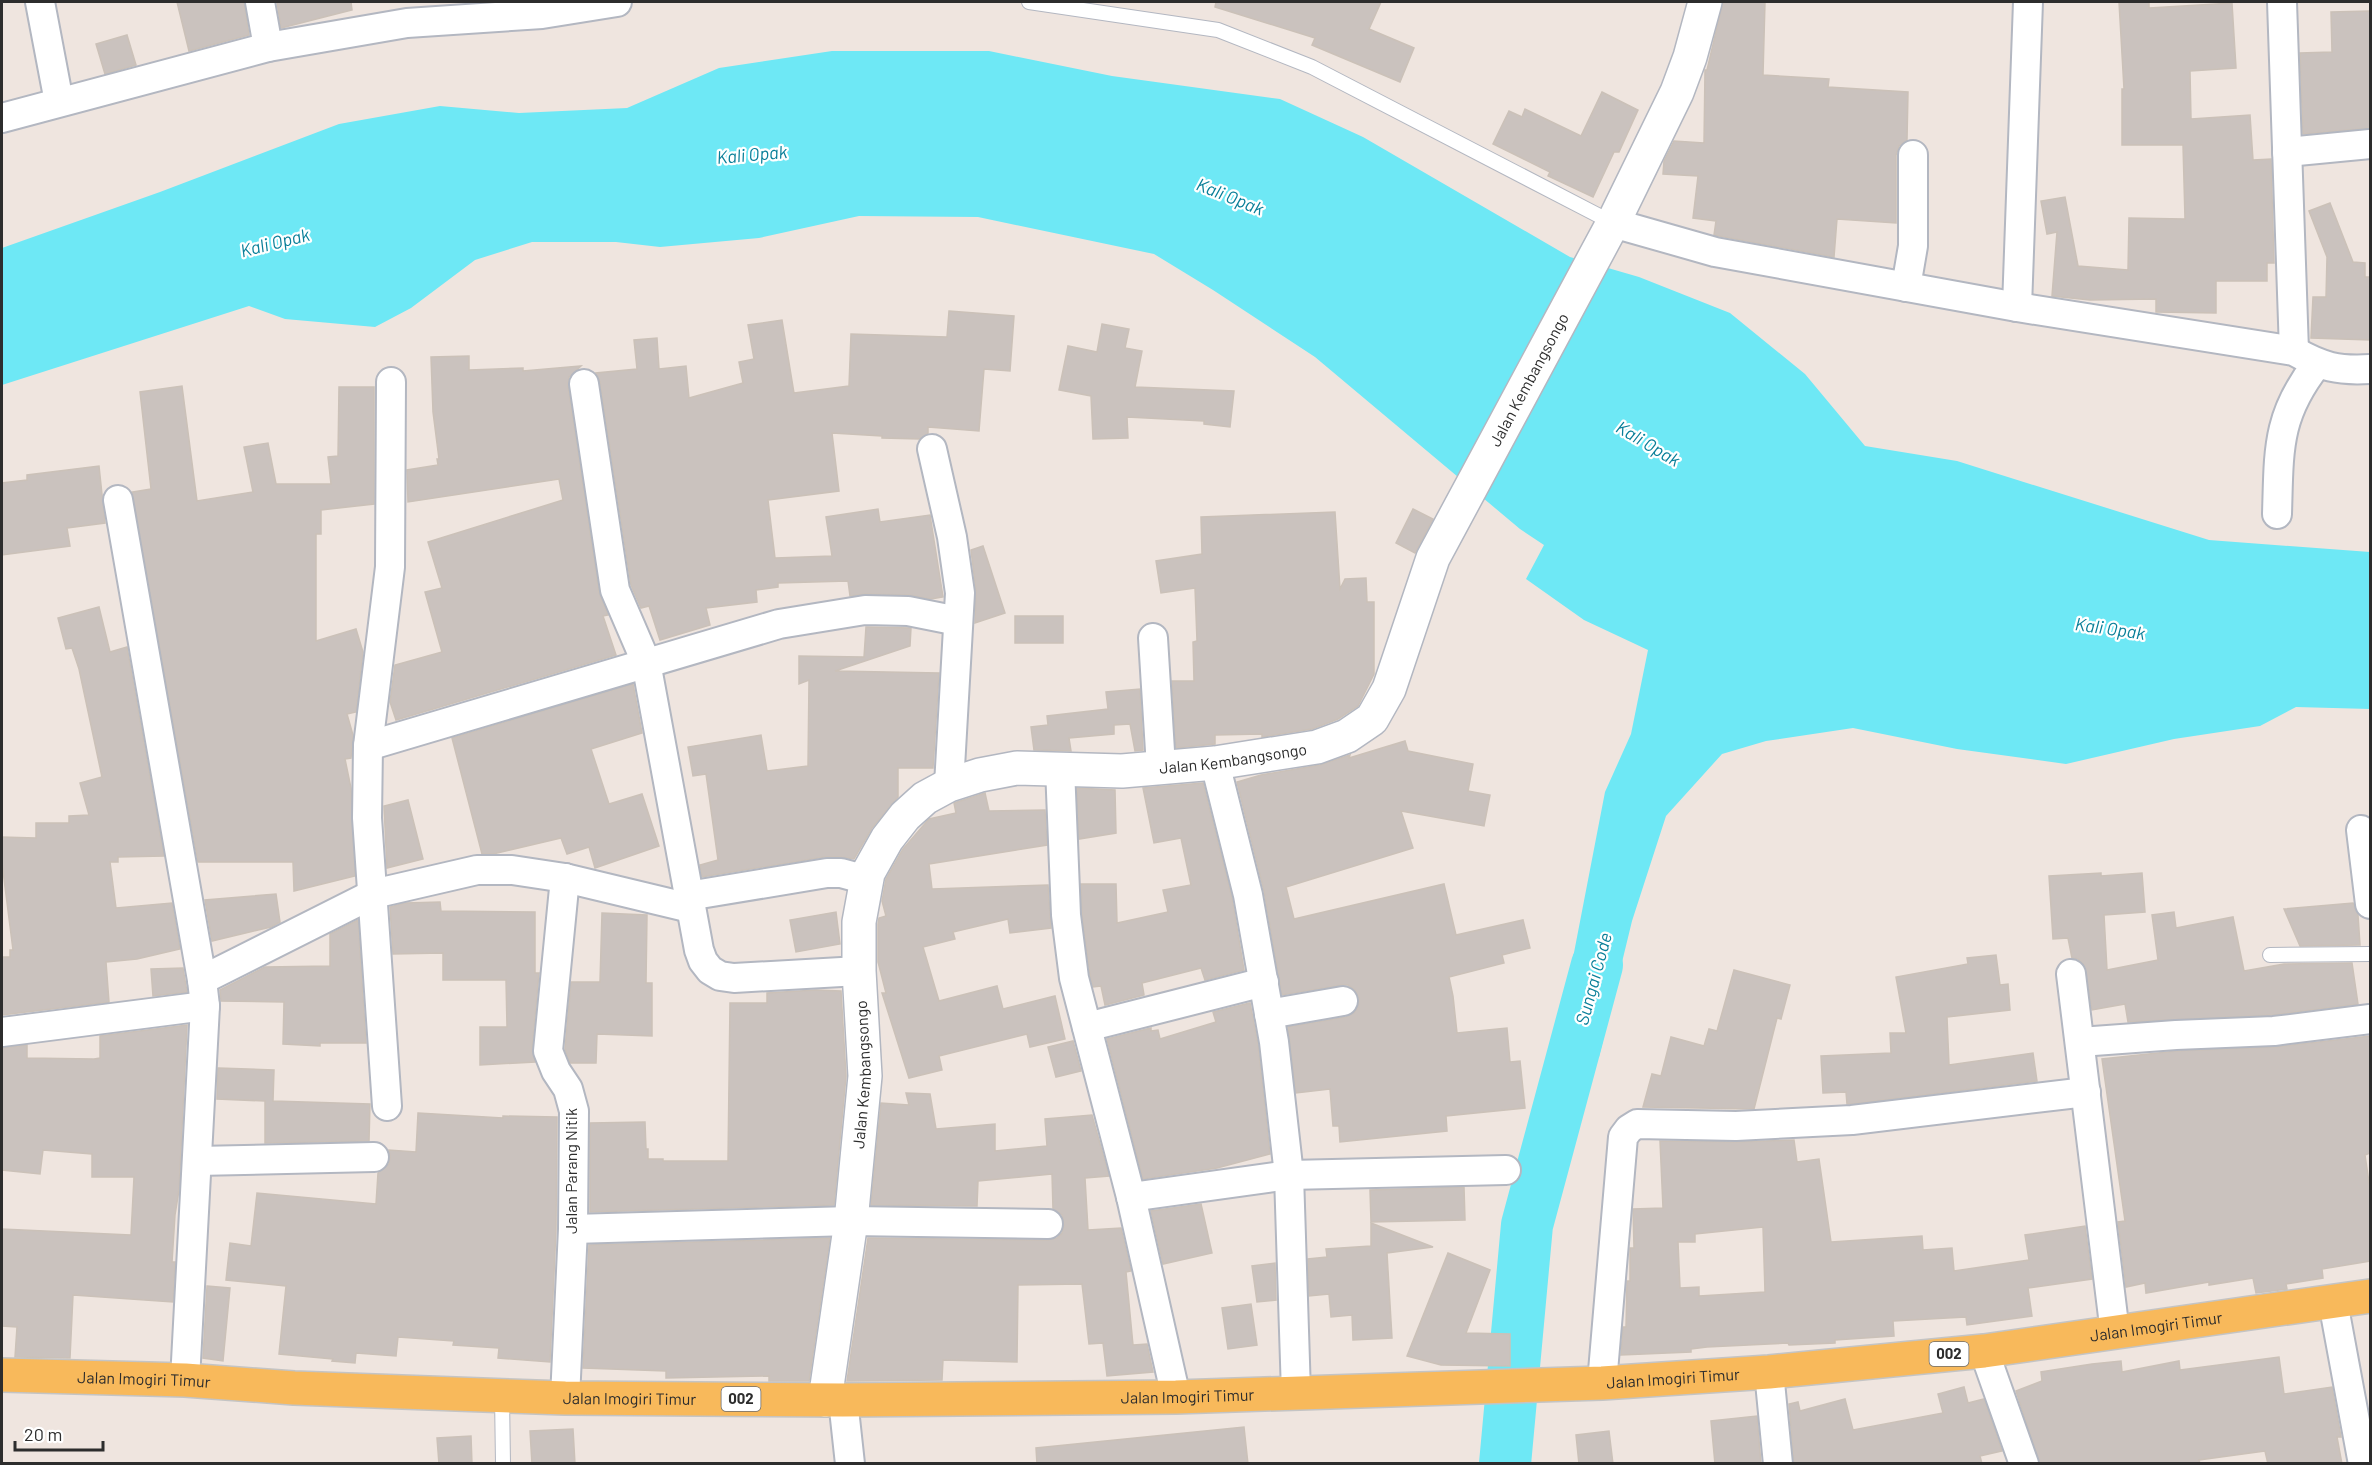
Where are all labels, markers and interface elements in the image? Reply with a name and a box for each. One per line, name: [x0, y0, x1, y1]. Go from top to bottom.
water label: Kali Opak: [716, 140, 788, 168]
water label: Kali Opak: [1193, 173, 1268, 220]
water label: Kali Opak: [238, 223, 312, 261]
street label: Jalan Kembangsongo: [1485, 309, 1572, 450]
water label: Kali Opak: [1613, 415, 1685, 471]
water label: Kali Opak: [2074, 612, 2147, 644]
street label: Jalan Kembangsongo: [1158, 739, 1308, 777]
water label: Sungai Code: [1570, 930, 1616, 1027]
street label: Jalan Kembangsongo: [848, 1000, 874, 1149]
street label: Jalan Parang Nitik: [561, 1108, 580, 1234]
street label: Jalan Imogiri Timur: [2089, 1307, 2224, 1345]
road number: 002: [1930, 1342, 1968, 1366]
street label: Jalan Imogiri Timur: [1606, 1364, 1740, 1392]
street label: Jalan Imogiri Timur: [77, 1367, 212, 1391]
street label: Jalan Imogiri Timur: [1121, 1384, 1255, 1406]
road number: 002: [722, 1387, 760, 1411]
street label: Jalan Imogiri Timur: [563, 1388, 696, 1408]
scale bar: [15, 1414, 104, 1452]
text: 20 m: [24, 1423, 62, 1445]

